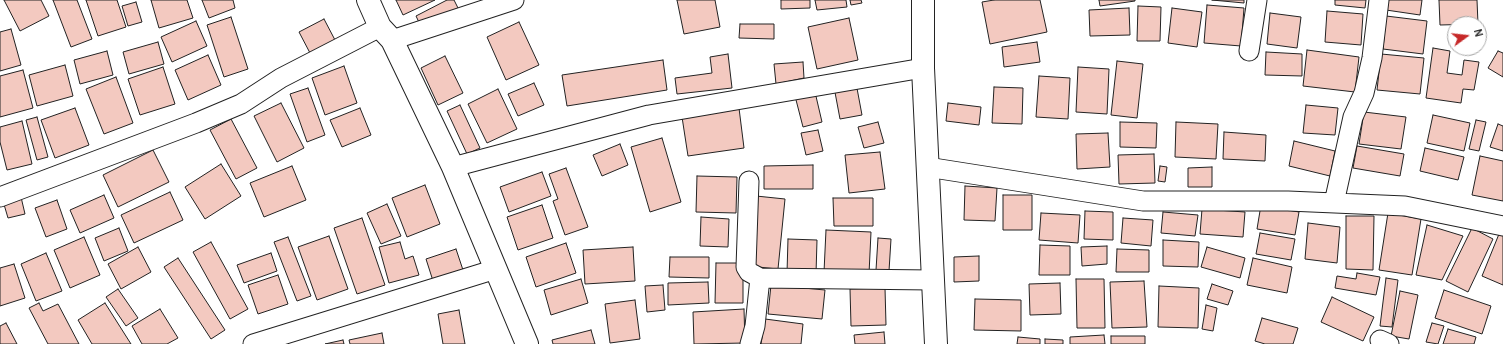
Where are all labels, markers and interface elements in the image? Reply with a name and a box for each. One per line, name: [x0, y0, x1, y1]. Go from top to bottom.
north arrow: [1447, 16, 1487, 56]
text: N: [1471, 28, 1485, 39]

